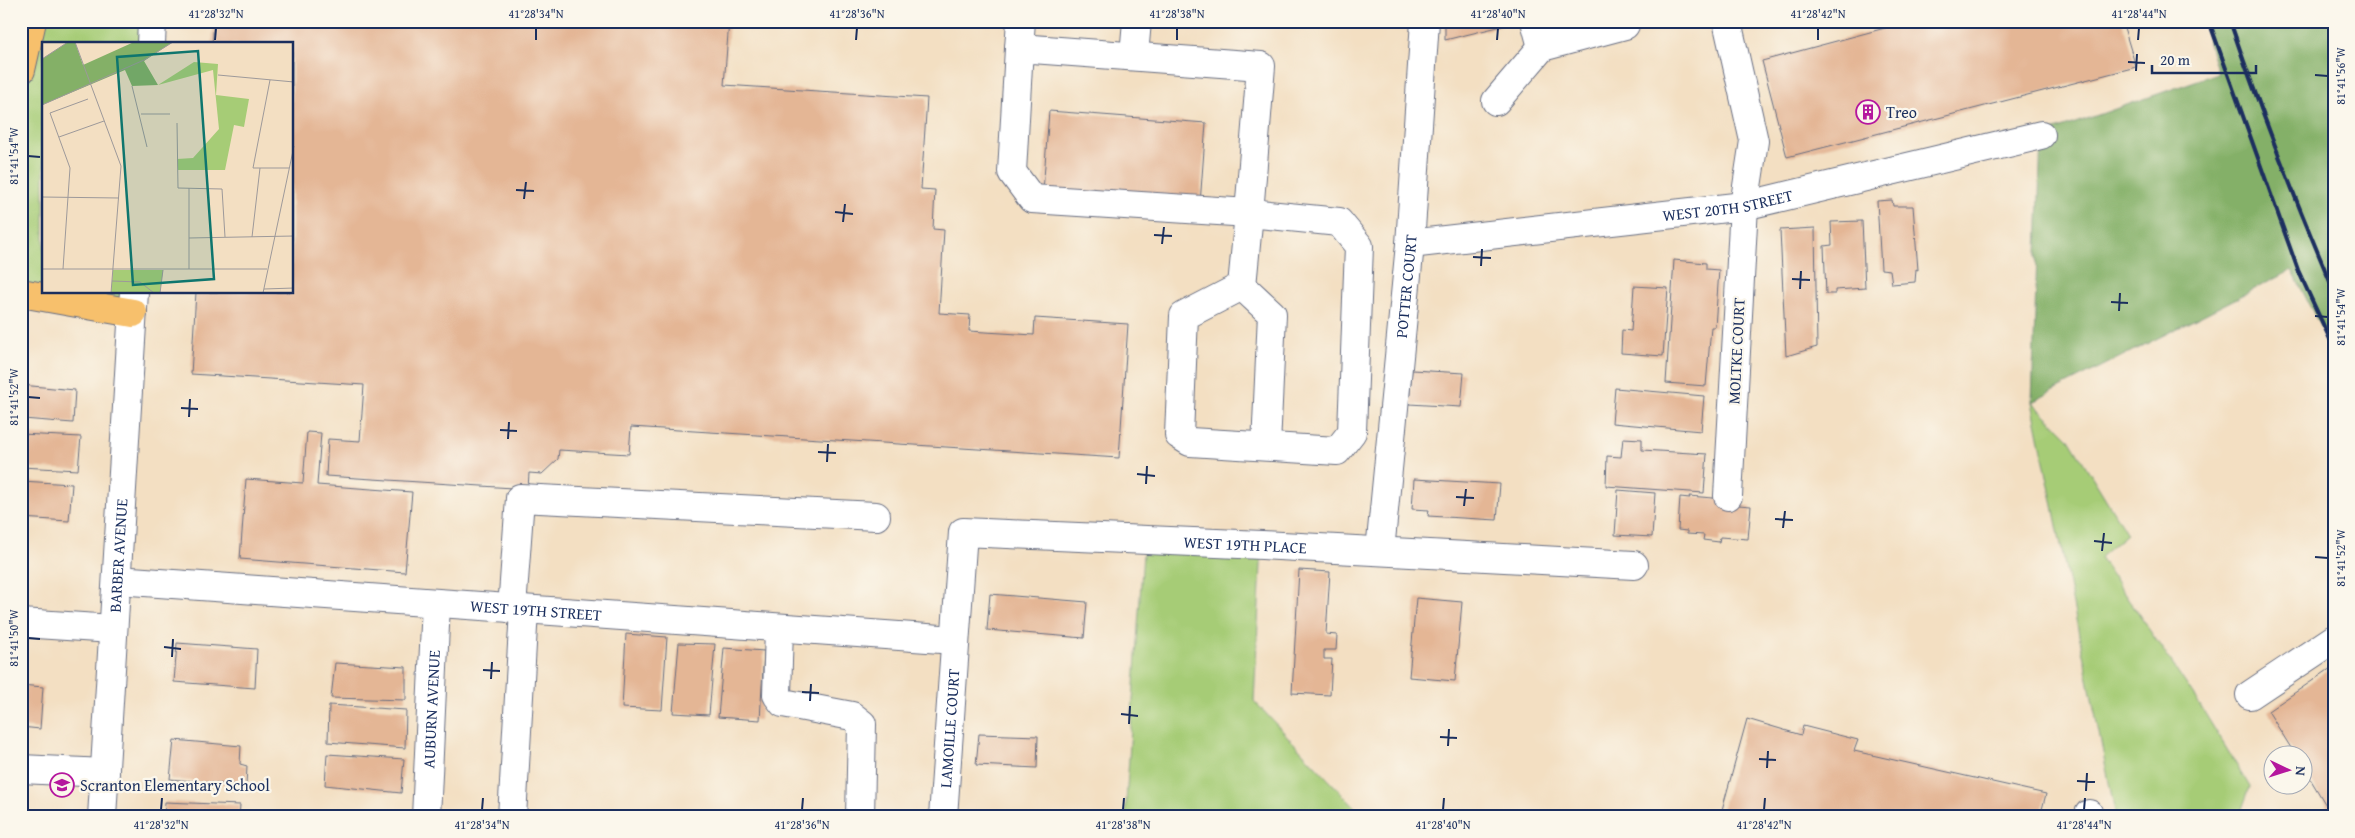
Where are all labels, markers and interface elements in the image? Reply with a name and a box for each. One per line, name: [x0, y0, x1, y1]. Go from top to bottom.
text: 41°28'32"N: [188, 5, 244, 22]
text: 41°28'34"N: [508, 5, 564, 22]
text: 41°28'36"N: [829, 5, 885, 22]
text: 41°28'38"N: [1149, 5, 1205, 22]
text: 41°28'40"N: [1470, 5, 1526, 22]
text: 41°28'42"N: [1790, 5, 1846, 22]
text: 41°28'44"N: [2111, 5, 2167, 22]
inset map: [42, 42, 294, 294]
scale bar: [2152, 42, 2256, 74]
text: 81°41'56"W: [2332, 46, 2349, 105]
text: 20 m: [2160, 49, 2191, 70]
building icon: Treo: [1855, 99, 1881, 125]
place label: Treo: [1886, 100, 1917, 124]
text: 81°41'54"W: [5, 126, 22, 185]
street label: WEST 20TH STREET: [1661, 183, 1795, 227]
street label: POTTER COURT: [1389, 234, 1423, 339]
text: 81°41'54"W: [2332, 287, 2349, 346]
street label: MOLTKE COURT: [1721, 297, 1751, 405]
text: 81°41'52"W: [5, 367, 22, 426]
street label: BARBER AVENUE: [102, 498, 133, 613]
text: 81°41'52"W: [2332, 528, 2349, 587]
street label: WEST 19TH PLACE: [1183, 530, 1307, 559]
street label: WEST 19TH STREET: [469, 593, 602, 627]
text: 81°41'50"W: [5, 608, 22, 667]
street label: AUBURN AVENUE: [416, 649, 446, 769]
street label: LAMOILLE COURT: [933, 668, 965, 789]
north arrow: [2262, 746, 2312, 796]
text: N: [2291, 766, 2311, 777]
school or university icon: Scranton Elementary School: [49, 772, 75, 798]
place label: Scranton Elementary School: [80, 773, 270, 797]
text: 41°28'32"N: [133, 816, 189, 833]
text: 41°28'34"N: [454, 816, 510, 833]
text: 41°28'36"N: [774, 816, 830, 833]
text: 41°28'38"N: [1095, 816, 1151, 833]
text: 41°28'40"N: [1415, 816, 1471, 833]
text: 41°28'42"N: [1736, 816, 1792, 833]
text: 41°28'44"N: [2056, 816, 2112, 833]

